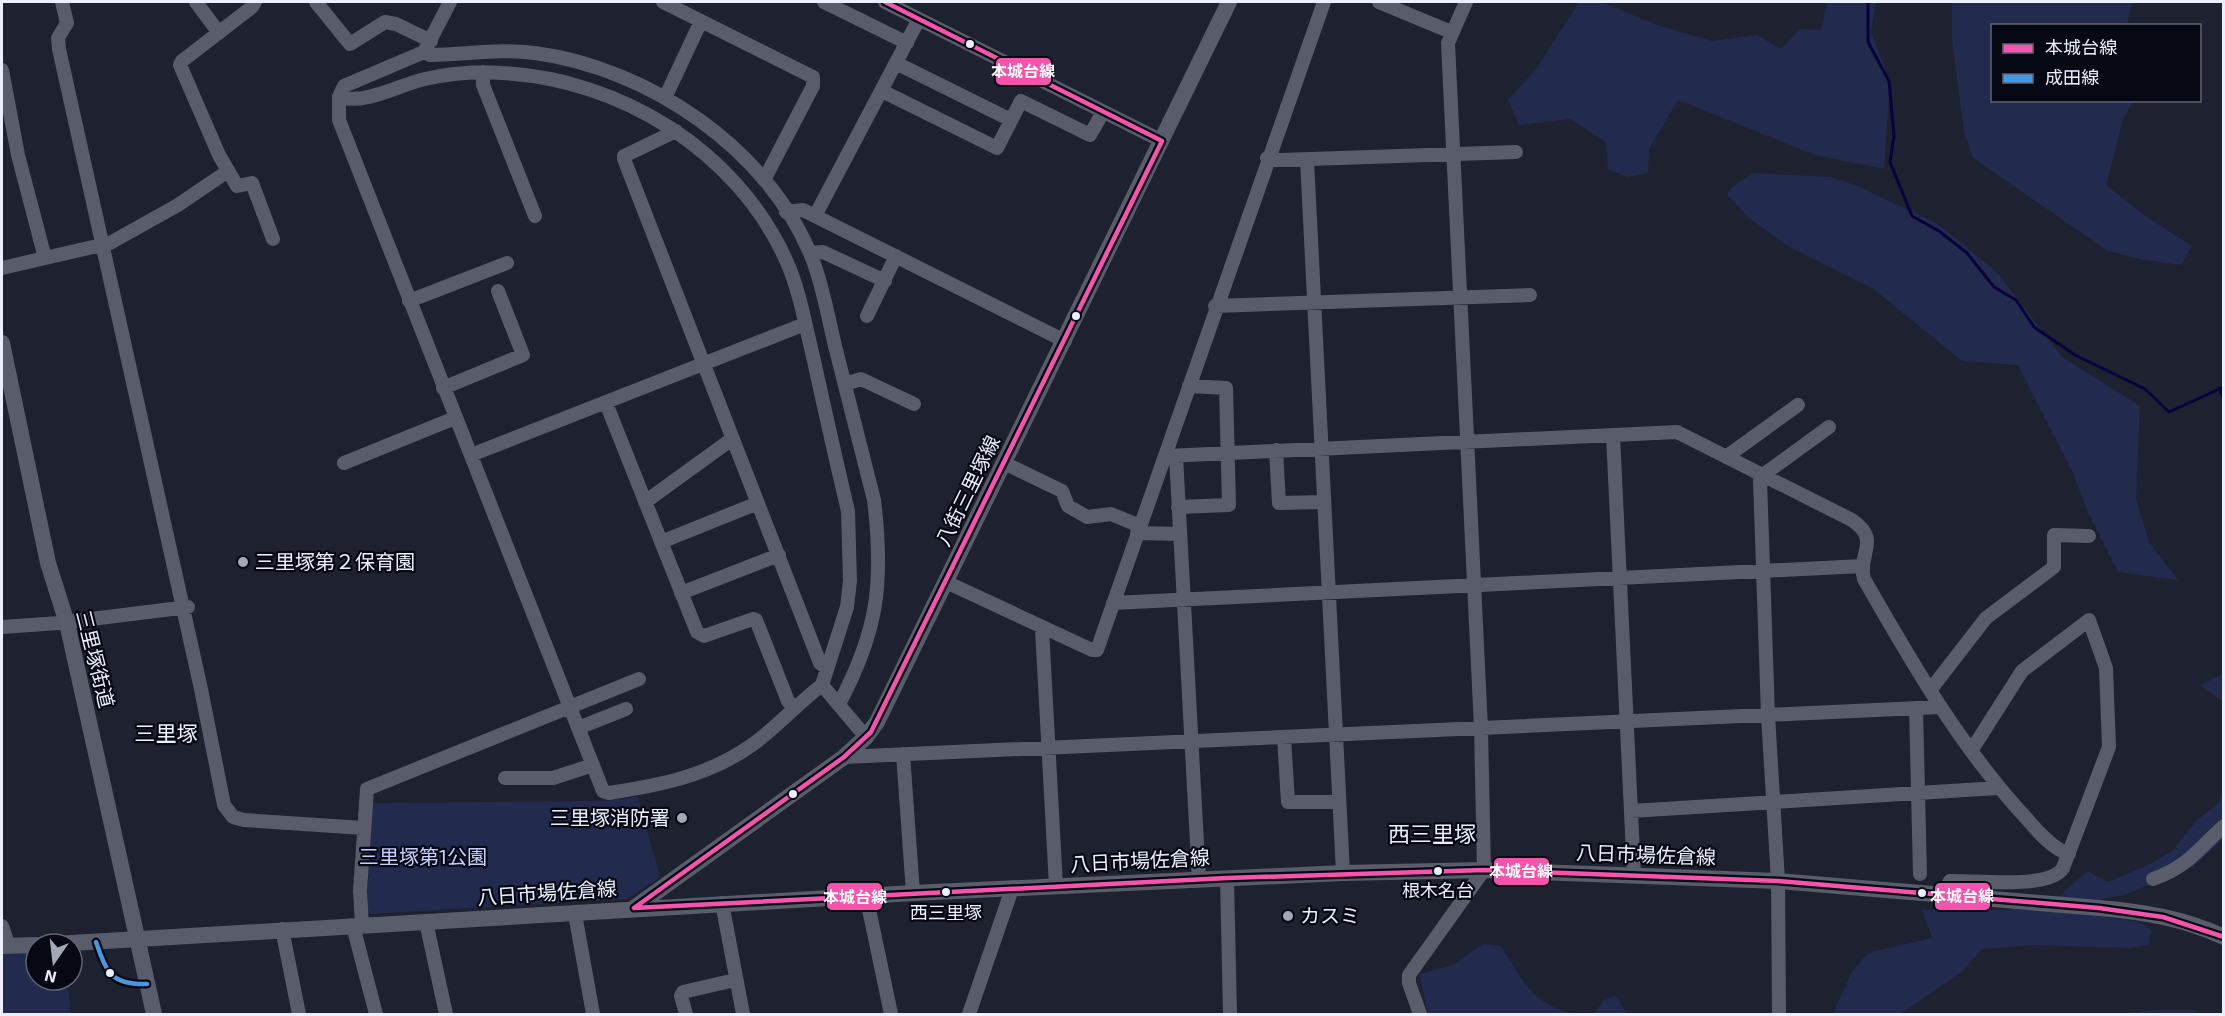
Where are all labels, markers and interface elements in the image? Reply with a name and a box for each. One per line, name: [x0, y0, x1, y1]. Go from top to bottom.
legend: [1991, 24, 2201, 102]
text: 本城台線: [2045, 36, 2117, 58]
unlabelled marker: [964, 38, 976, 50]
line badge: 本城台線: [995, 57, 1052, 86]
text: 本城台線: [991, 61, 1055, 80]
text: 成田線: [2045, 66, 2099, 88]
unlabelled marker: [1070, 310, 1082, 322]
street label: 八街三里塚線: [930, 431, 1004, 550]
place label: 三里塚第２保育園: [255, 549, 415, 573]
marker: 三里塚第２保育園: [236, 555, 250, 569]
street label: 三里塚街道: [72, 607, 120, 710]
district label: 三里塚: [135, 720, 198, 745]
unlabelled marker: [787, 788, 799, 800]
place label: 三里塚消防署: [550, 805, 670, 829]
marker: 三里塚消防署: [675, 811, 689, 825]
district label: 西三里塚: [1388, 820, 1476, 846]
street label: 八日市場佐倉線: [1576, 840, 1716, 868]
park label: 三里塚第1公園: [359, 844, 487, 868]
street label: 八日市場佐倉線: [1069, 844, 1210, 876]
line badge: 本城台線: [1493, 857, 1550, 886]
text: 本城台線: [1489, 861, 1553, 880]
marker: 根木名台: [1432, 865, 1444, 877]
street label: 八日市場佐倉線: [476, 875, 618, 909]
place label: 根木名台: [1402, 879, 1474, 901]
line badge: 本城台線: [826, 882, 883, 911]
line badge: 本城台線: [1934, 882, 1991, 911]
marker: 西三里塚: [940, 886, 952, 898]
text: 本城台線: [1930, 886, 1994, 905]
text: 本城台線: [823, 887, 887, 906]
unlabelled marker: [1916, 887, 1928, 899]
place label: 西三里塚: [910, 901, 982, 923]
place label: カスミ: [1300, 903, 1360, 927]
marker: カスミ: [1281, 909, 1295, 923]
north arrow: [24, 932, 84, 992]
text: N: [42, 966, 58, 988]
unlabelled marker: [104, 967, 116, 979]

